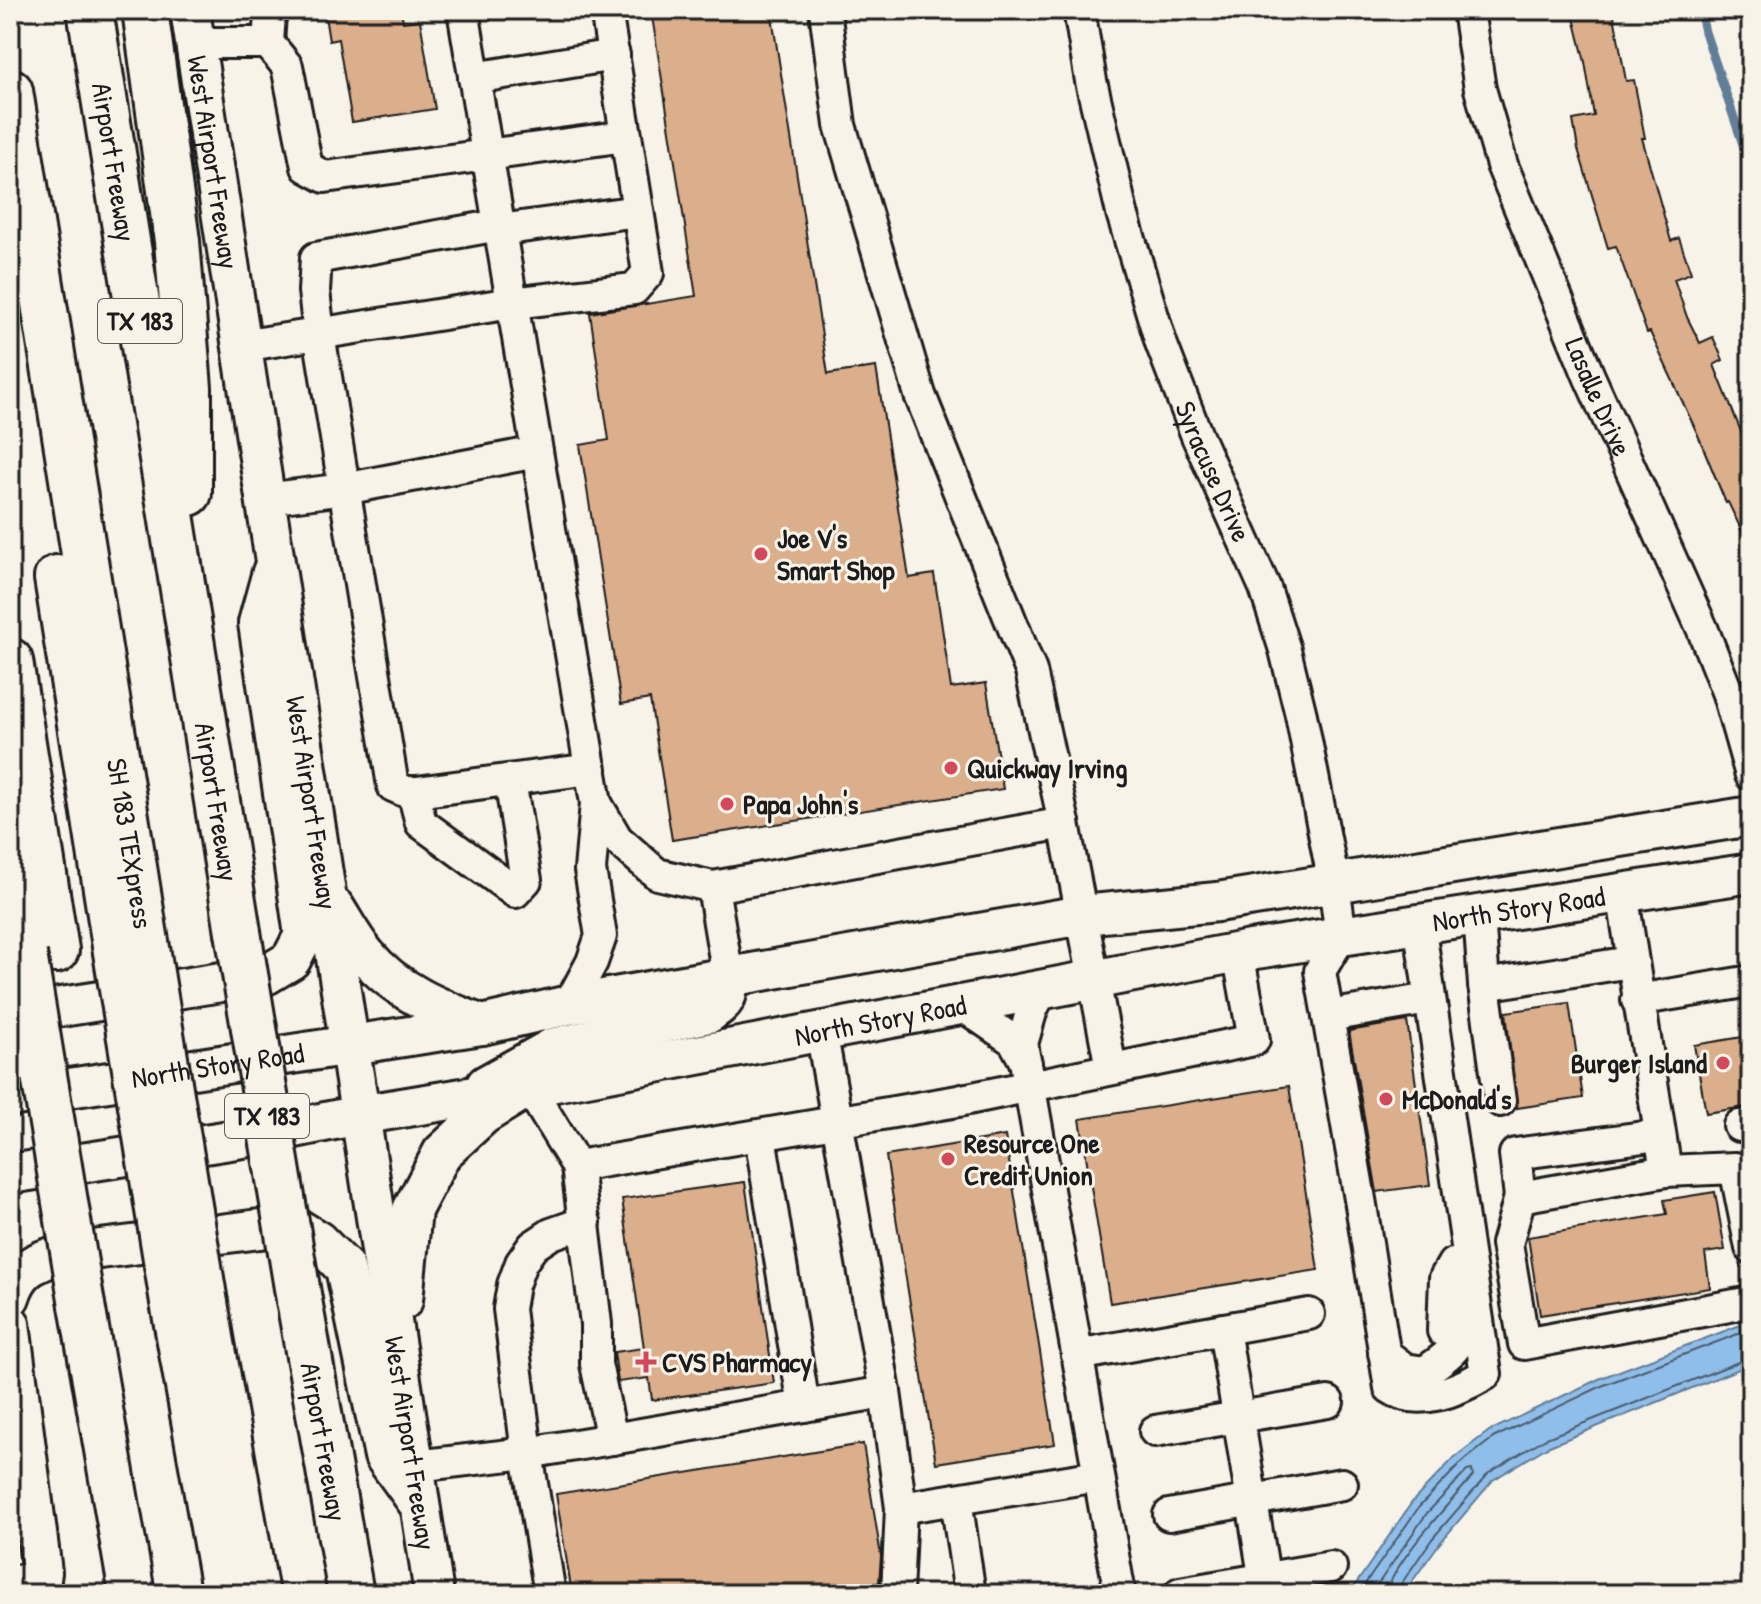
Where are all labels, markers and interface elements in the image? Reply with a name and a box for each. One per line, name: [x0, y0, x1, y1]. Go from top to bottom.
street label: West Airport Freeway: [178, 53, 249, 272]
street label: Airport Freeway: [83, 80, 146, 244]
road number: TX 183: [98, 299, 182, 343]
street label: Lasalle Drive: [1556, 332, 1641, 462]
street label: Syracuse Drive: [1166, 396, 1261, 548]
place label: Joe V's Smart Shop: [777, 519, 896, 590]
marker: Joe V's Smart Shop: [752, 545, 770, 563]
street label: West Airport Freeway: [277, 693, 347, 912]
street label: Airport Freeway: [186, 720, 249, 884]
place label: Quickway Irving: [967, 749, 1127, 788]
street label: SH 183 TEXpress: [98, 756, 163, 931]
marker: Quickway Irving: [942, 759, 960, 777]
place label: Papa John's: [743, 785, 858, 824]
marker: Papa John's: [718, 795, 736, 813]
street label: North Story Road: [1430, 877, 1607, 941]
street label: North Story Road: [792, 985, 969, 1055]
street label: North Story Road: [129, 1033, 306, 1097]
place label: Burger Island: [1571, 1044, 1707, 1083]
marker: Burger Island: [1714, 1054, 1732, 1072]
place label: McDonald's: [1402, 1080, 1512, 1118]
marker: McDonald's: [1377, 1090, 1395, 1108]
road number: TX 183: [225, 1094, 309, 1138]
place label: Resource One Credit Union: [964, 1124, 1101, 1194]
marker: Resource One Credit Union: [939, 1150, 957, 1168]
street label: West Airport Freeway: [376, 1334, 446, 1553]
place label: CVS Pharmacy: [662, 1343, 812, 1382]
marker: CVS Pharmacy: [637, 1353, 655, 1371]
street label: Airport Freeway: [291, 1360, 357, 1524]

